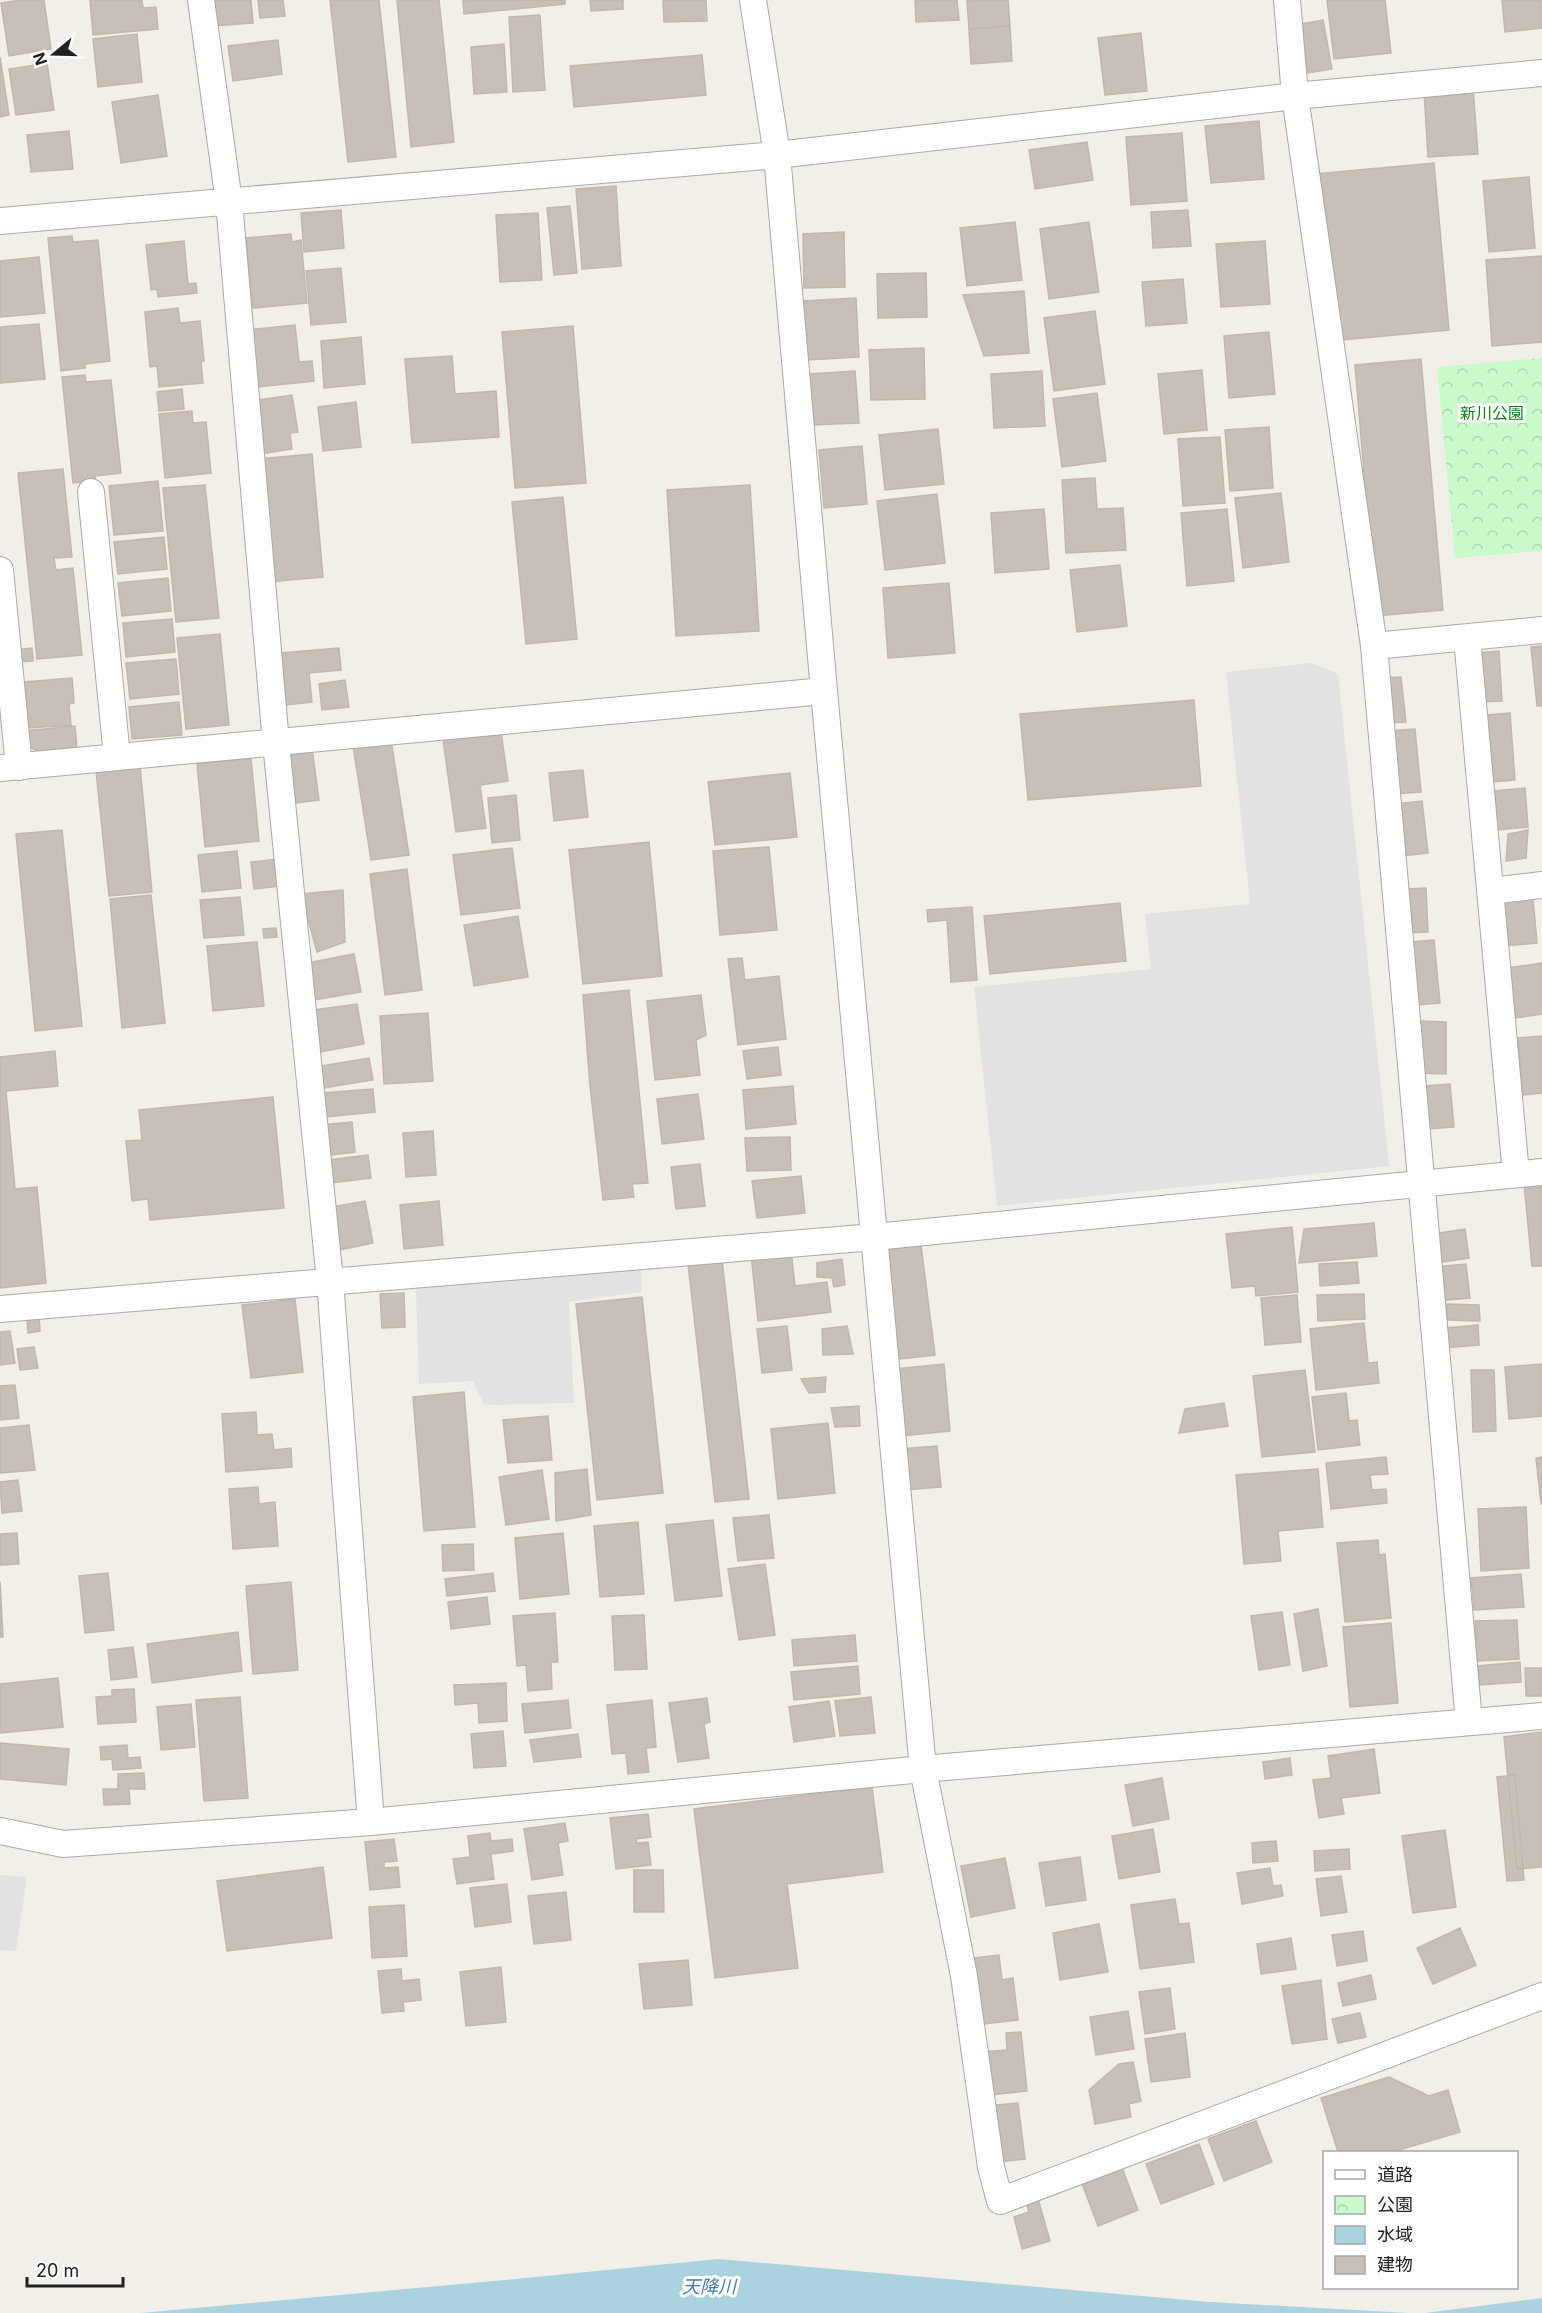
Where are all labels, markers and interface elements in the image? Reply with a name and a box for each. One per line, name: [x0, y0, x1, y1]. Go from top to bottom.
north arrow: [24, 24, 84, 84]
text: N: [28, 50, 51, 68]
park label: 新川公園: [1460, 403, 1524, 423]
legend: [1323, 2151, 1518, 2289]
text: 道路: [1377, 2164, 1413, 2185]
text: 公園: [1377, 2194, 1413, 2215]
text: 水域: [1377, 2224, 1413, 2245]
scale bar: [27, 2250, 123, 2288]
text: 建物: [1377, 2254, 1413, 2275]
text: 20 m: [36, 2260, 79, 2281]
water label: 天降川: [682, 2276, 738, 2297]

